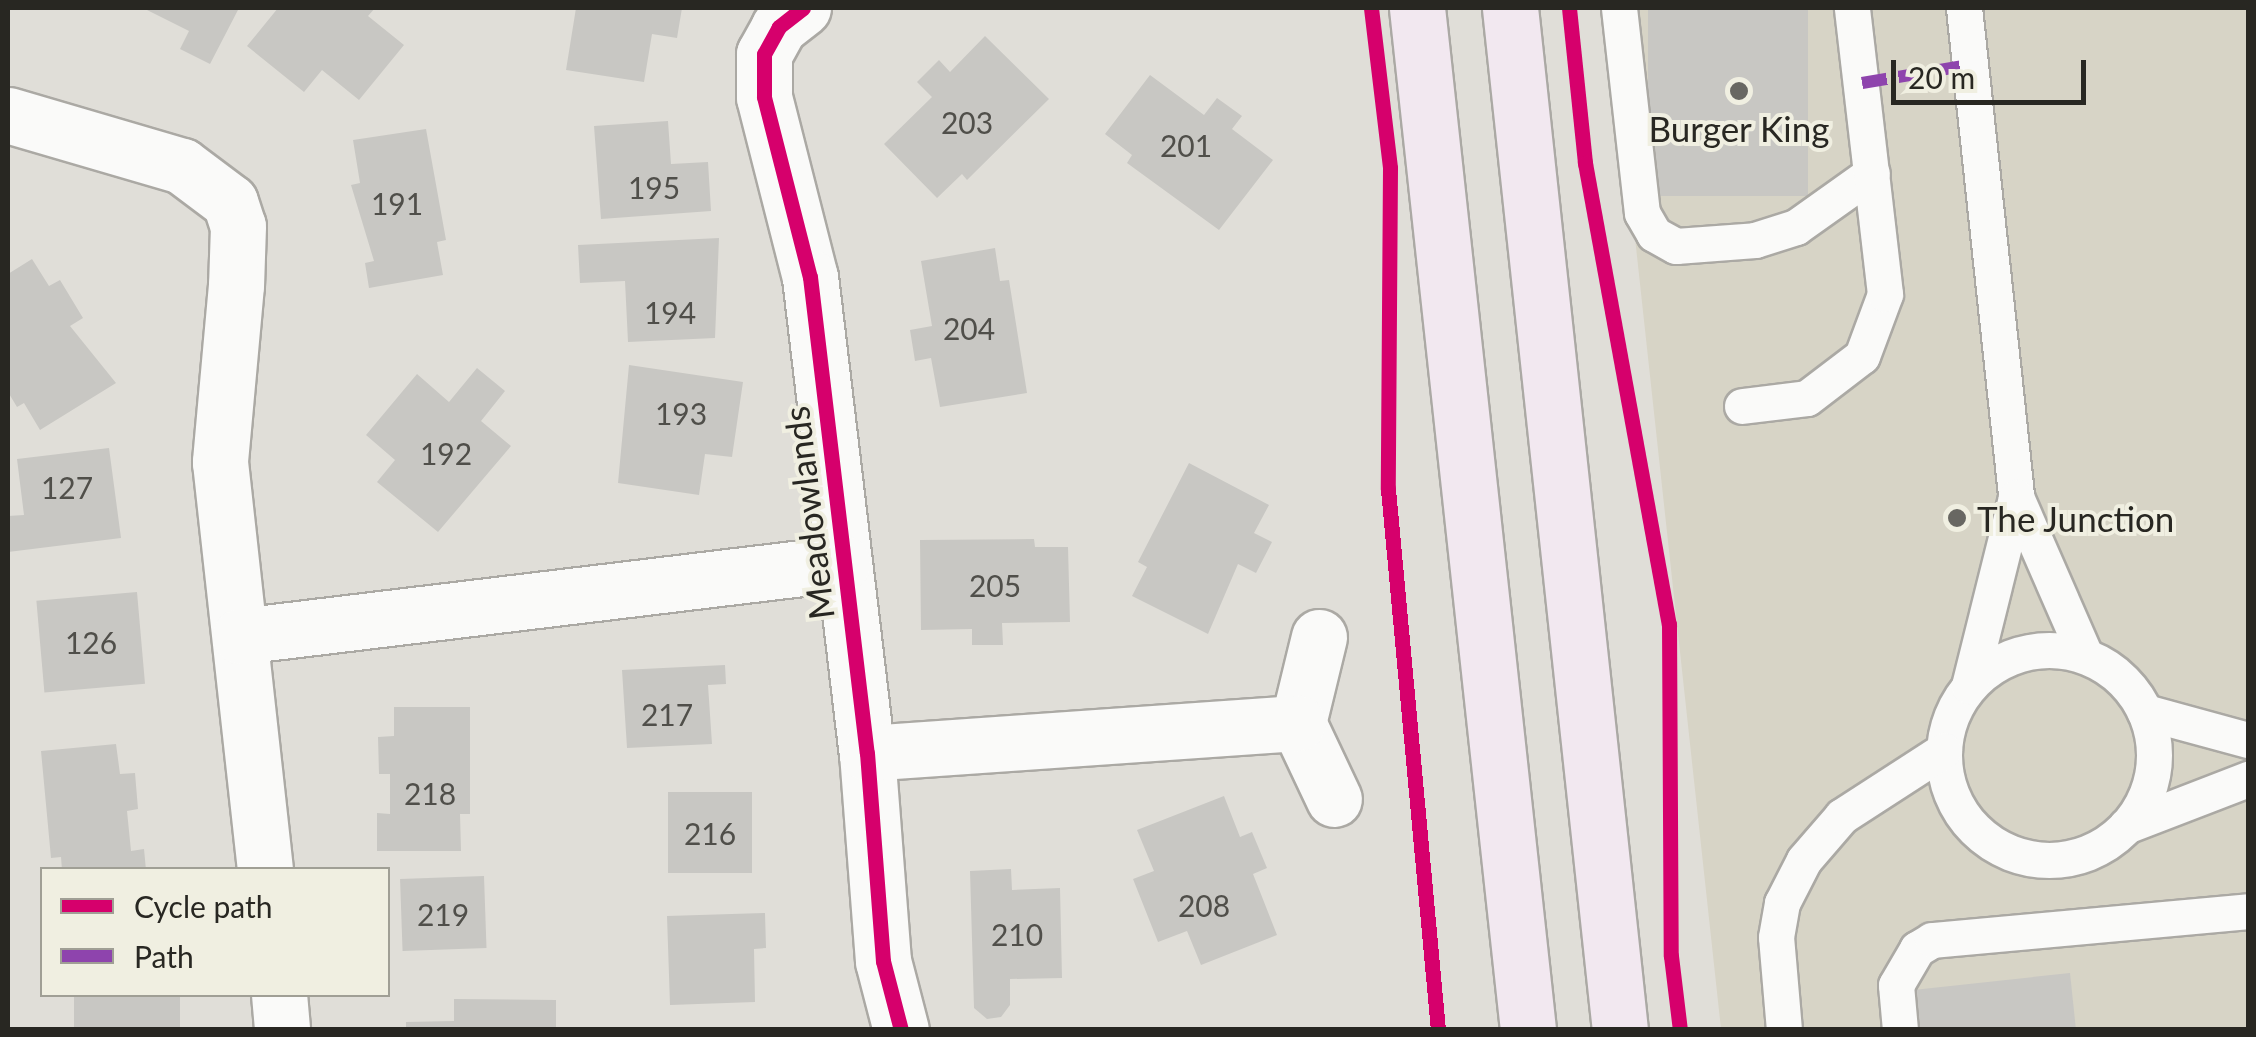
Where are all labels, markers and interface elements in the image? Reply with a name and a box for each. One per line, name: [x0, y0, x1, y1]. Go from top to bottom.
scale bar: [1896, 40, 2091, 102]
text: 20 m: [1908, 59, 1975, 95]
marker: Burger King: [1728, 80, 1750, 102]
house number: 203: [941, 104, 993, 140]
place label: Burger King: [1648, 107, 1830, 149]
house number: 201: [1160, 127, 1212, 163]
house number: 195: [628, 169, 680, 205]
house number: 191: [371, 185, 423, 221]
house number: 194: [644, 294, 696, 330]
house number: 204: [943, 310, 995, 346]
house number: 193: [655, 395, 707, 431]
street label: Meadowlands: [774, 404, 842, 622]
house number: 192: [420, 435, 472, 471]
house number: 127: [41, 469, 93, 505]
place label: The Junction: [1977, 497, 2175, 539]
marker: The Junction: [1946, 507, 1968, 529]
house number: 205: [969, 567, 1021, 603]
house number: 126: [65, 624, 117, 660]
house number: 217: [641, 696, 693, 732]
house number: 218: [404, 775, 456, 811]
house number: 216: [684, 815, 736, 851]
legend: [40, 867, 390, 997]
house number: 208: [1178, 887, 1230, 923]
text: Cycle path: [134, 888, 273, 924]
house number: 219: [417, 896, 469, 932]
house number: 210: [991, 916, 1043, 952]
text: Path: [134, 938, 194, 974]

